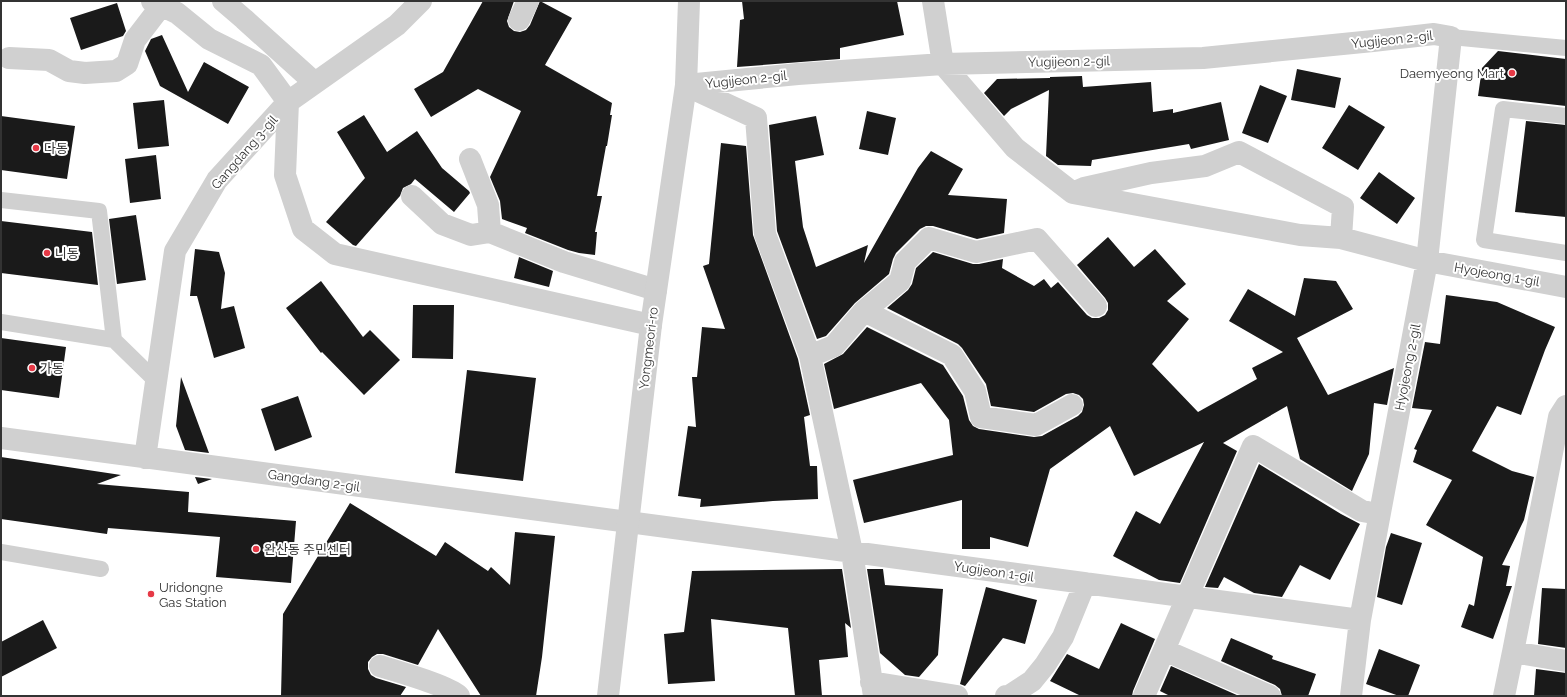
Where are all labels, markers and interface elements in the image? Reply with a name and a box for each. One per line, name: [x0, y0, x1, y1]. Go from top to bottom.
street label: Yugijeon 2-gil: [1350, 28, 1434, 51]
street label: Yugijeon 2-gil: [1028, 53, 1111, 70]
place label: Daemyeong Mart: [1400, 66, 1505, 81]
street label: Yugijeon 2-gil: [704, 68, 788, 91]
marker: Daemyeong Mart: [1507, 68, 1517, 78]
street label: Gangdang 3-gil: [208, 112, 281, 192]
place label: 다동: [44, 141, 68, 156]
marker: 다동: [31, 143, 41, 153]
place label: 니동: [55, 246, 79, 261]
marker: 니동: [42, 248, 52, 258]
street label: Hyojeong 1-gil: [1453, 260, 1541, 289]
street label: Yongmeori-ro: [636, 306, 661, 390]
street label: Hyojeong 2-gil: [1392, 322, 1423, 412]
place label: 가동: [40, 361, 64, 376]
marker: 가동: [27, 363, 37, 373]
street label: Gangdang 2-gil: [267, 467, 361, 494]
place label: 완산동 주민센터: [264, 542, 351, 557]
marker: 완산동 주민센터: [251, 544, 261, 554]
street label: Yugijeon 1-gil: [953, 558, 1035, 585]
place label: Uridongne Gas Station: [159, 580, 227, 610]
marker: Uridongne Gas Station: [146, 589, 156, 599]

